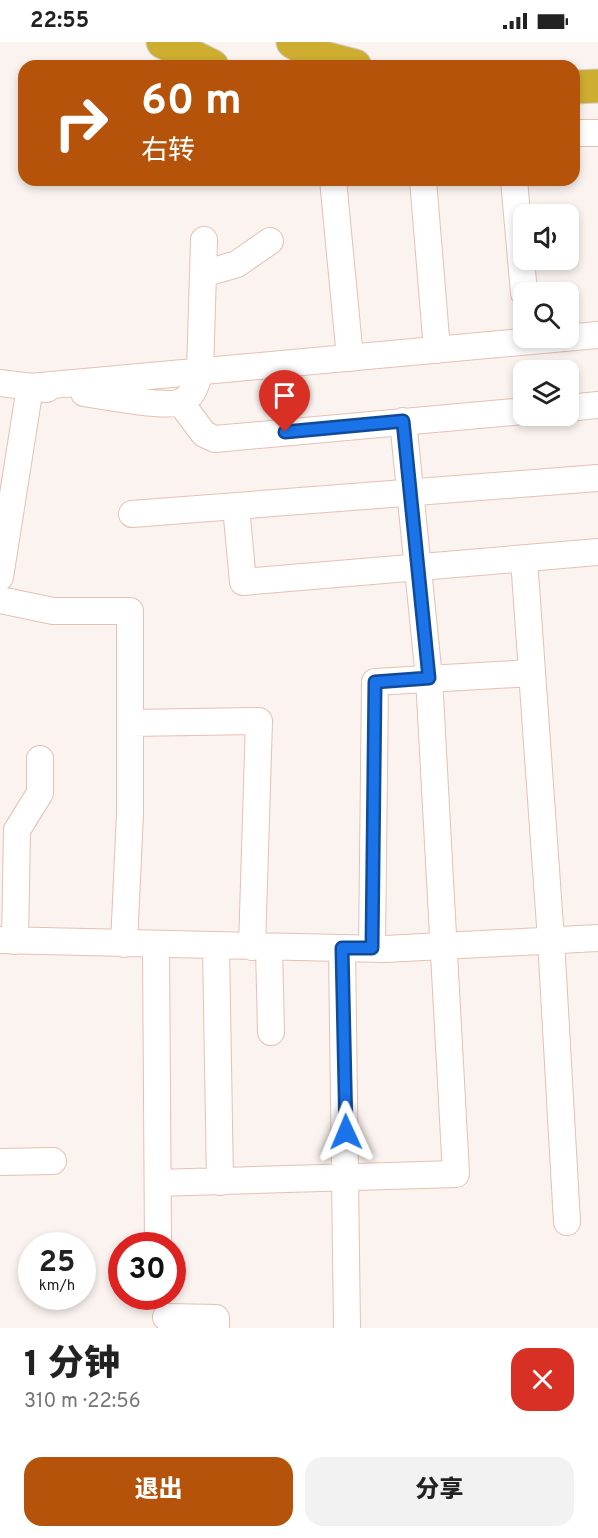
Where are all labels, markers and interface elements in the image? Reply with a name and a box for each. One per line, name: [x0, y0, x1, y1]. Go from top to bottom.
text: 22:55: [30, 8, 89, 35]
text: 60 m: [141, 76, 242, 129]
icon: right: [42, 84, 120, 162]
text: 右转: [141, 135, 195, 169]
map controls: [513, 204, 579, 426]
button: sound: [513, 204, 579, 270]
button: search: [513, 282, 579, 348]
button: layers: [513, 360, 579, 426]
pin: [259, 370, 310, 432]
icon: arrive: [268, 379, 301, 412]
position arrow: [314, 1100, 378, 1164]
speed limit sign: 30: [108, 1232, 186, 1310]
text: 25: [39, 1245, 75, 1282]
text: km/h: [39, 1277, 75, 1296]
text: 1 分钟: [24, 1343, 120, 1389]
button: close: [511, 1348, 574, 1411]
text: 310 m · 22:56: [24, 1389, 141, 1415]
button: 退出: [24, 1457, 293, 1526]
button: 分享: [305, 1457, 574, 1526]

